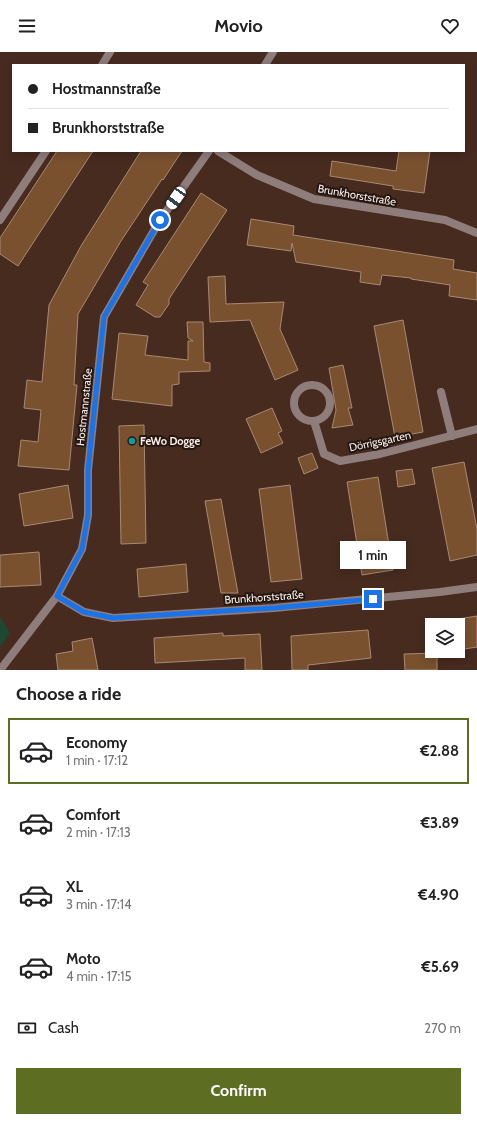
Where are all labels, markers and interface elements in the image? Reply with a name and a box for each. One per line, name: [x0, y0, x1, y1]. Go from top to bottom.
icon: menu: [16, 15, 38, 37]
text: Movio: [214, 15, 263, 37]
icon: heart: [439, 15, 461, 37]
text: Hostmannstraße: [52, 80, 161, 98]
text: Brunkhorststraße: [52, 119, 164, 137]
street label: Brunkhorststraße: [317, 181, 398, 209]
car: [164, 185, 188, 211]
route start: [151, 211, 169, 229]
street label: Hostmannstraße: [73, 367, 95, 447]
street label: Dörrigsgarten: [348, 428, 412, 454]
place label: FeWo Dogge: [140, 434, 201, 448]
marker: FeWo Dogge: [127, 436, 137, 446]
callout: 1 min: [340, 541, 406, 569]
text: 1 min: [358, 547, 388, 563]
street label: Brunkhorststraße: [224, 587, 304, 607]
route end: [364, 590, 382, 608]
map controls: [425, 618, 465, 658]
button: layers: [425, 618, 465, 658]
text: Choose a ride: [16, 683, 121, 705]
icon: car: [18, 733, 54, 769]
text: Economy: [66, 734, 127, 752]
text: €2.88: [420, 742, 459, 760]
text: 1 min · 17:12: [66, 752, 128, 768]
icon: car: [18, 805, 54, 841]
text: Comfort: [66, 806, 120, 824]
text: €3.89: [420, 814, 459, 832]
text: 2 min · 17:13: [66, 824, 131, 840]
icon: car: [18, 877, 54, 913]
text: XL: [66, 878, 83, 896]
text: €4.90: [418, 886, 459, 904]
text: 3 min · 17:14: [66, 896, 132, 912]
icon: car: [18, 949, 54, 985]
text: Moto: [66, 950, 100, 968]
text: €5.69: [421, 958, 459, 976]
text: 4 min · 17:15: [66, 968, 132, 984]
icon: cash: [16, 1017, 38, 1039]
text: Cash: [48, 1019, 79, 1037]
text: 270 m: [424, 1020, 461, 1036]
button: Confirm: [16, 1068, 461, 1114]

